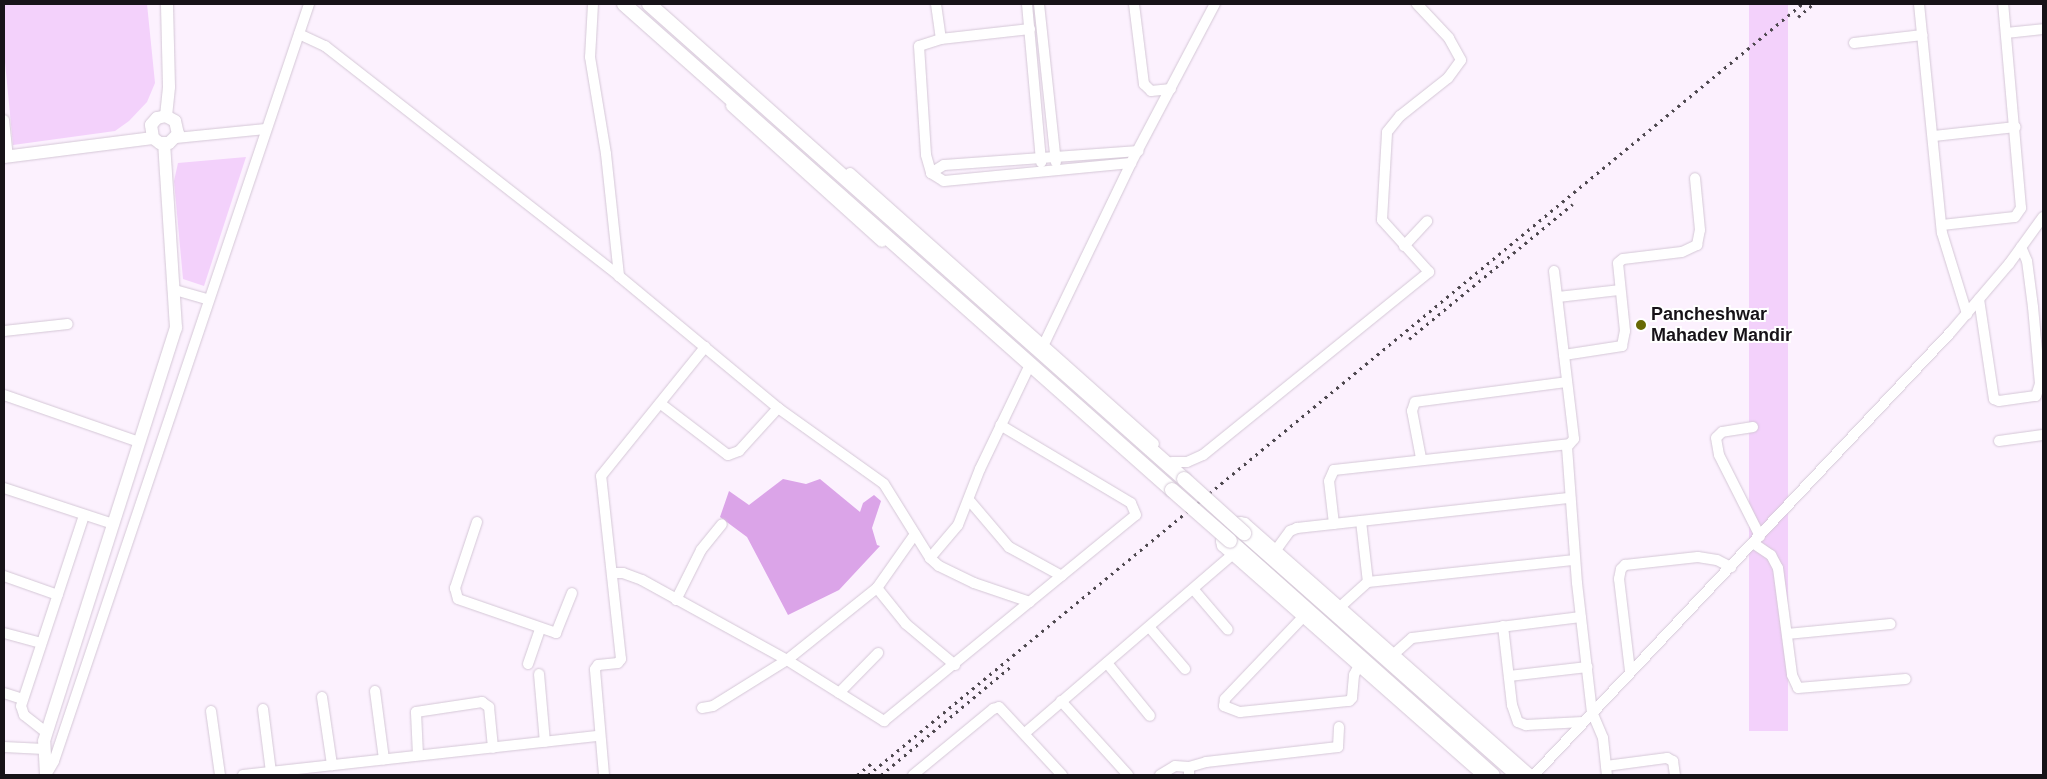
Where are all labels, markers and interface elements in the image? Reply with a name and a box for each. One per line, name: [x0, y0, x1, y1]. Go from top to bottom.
place label: Pancheshwar Mahadev Mandir: [1651, 304, 1792, 346]
marker: Pancheshwar Mahadev Mandir: [1635, 319, 1647, 331]

